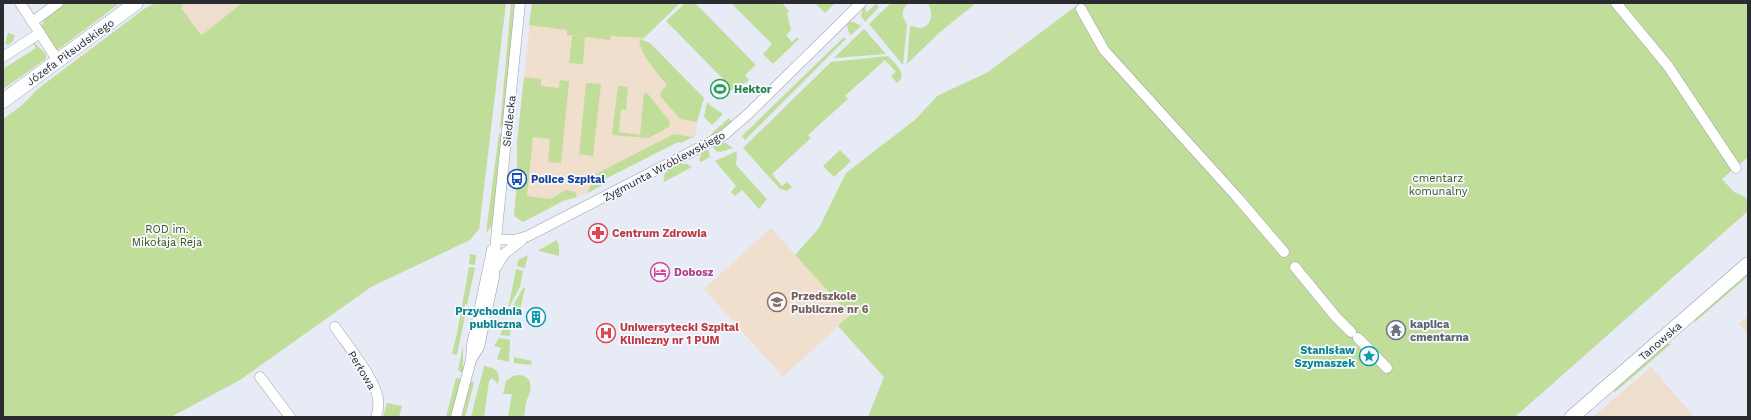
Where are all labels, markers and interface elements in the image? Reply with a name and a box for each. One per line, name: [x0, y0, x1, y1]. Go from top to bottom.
street label: Józefa Piłsudskiego: [24, 16, 117, 89]
sports icon: Hektor: [709, 78, 731, 100]
place label: Hektor: [734, 83, 772, 96]
street label: Siedlecka: [500, 95, 519, 147]
street label: Zygmunta Wróblewskiego: [601, 129, 728, 204]
bus stop icon: Police Szpital: [506, 168, 528, 190]
park label: cmentarz komunalny: [1409, 172, 1468, 198]
place label: Police Szpital: [531, 173, 605, 186]
pharmacy icon: Centrum Zdrowia: [587, 222, 609, 244]
park label: ROD im. Mikołaja Reja: [132, 223, 202, 249]
place label: Centrum Zdrowia: [612, 227, 707, 240]
hotel icon: Dobosz: [649, 261, 671, 283]
place label: Dobosz: [674, 266, 714, 279]
place label: Przedszkole Publiczne nr 6: [791, 290, 869, 316]
school or university icon: Przedszkole Publiczne nr 6: [766, 291, 788, 313]
place label: Przychodnia publiczna: [455, 305, 523, 331]
building icon: Przychodnia publiczna: [525, 306, 547, 328]
place label: kaplica cmentarna: [1410, 318, 1470, 344]
temple icon: kaplica cmentarna: [1385, 319, 1407, 341]
street label: Tanowska: [1636, 319, 1684, 363]
place label: Uniwersytecki Szpital Kliniczny nr 1 PUM: [620, 321, 739, 347]
hospital icon: Uniwersytecki Szpital Kliniczny nr 1 PUM: [595, 322, 617, 344]
place label: Stanisław Szymaszek: [1295, 344, 1355, 370]
place icon: Stanisław Szymaszek: [1358, 345, 1380, 367]
street label: Perłowa: [345, 348, 378, 392]

